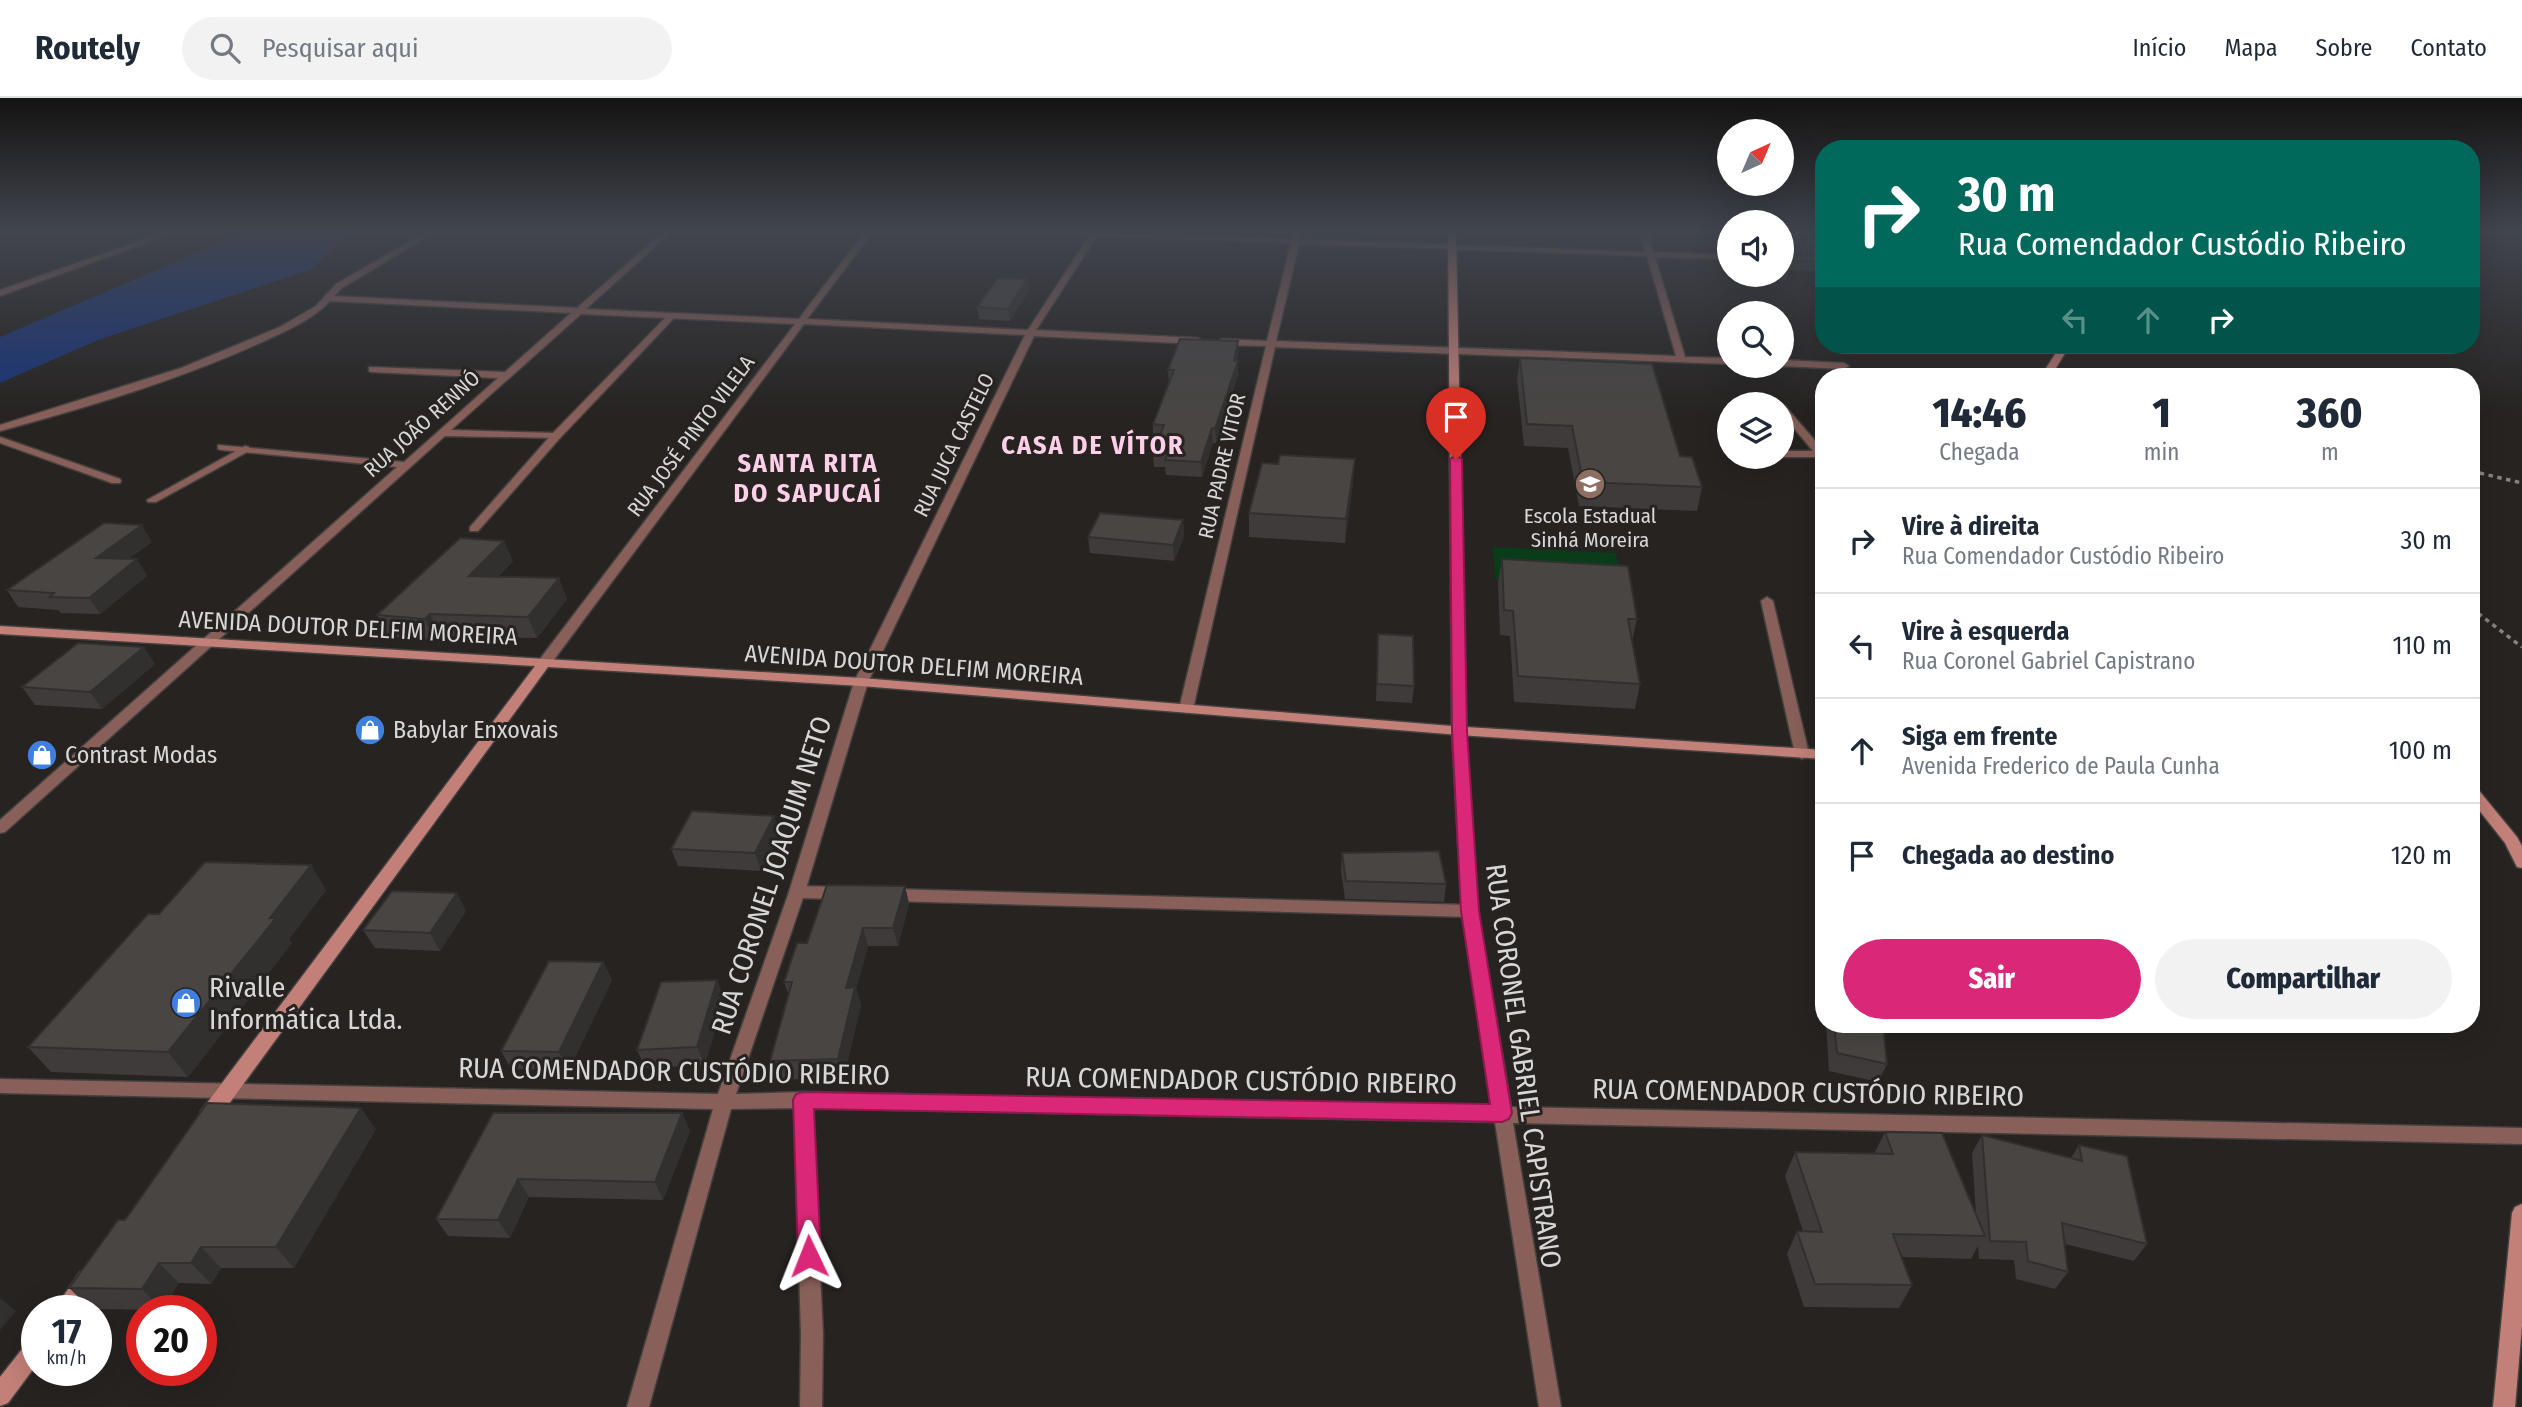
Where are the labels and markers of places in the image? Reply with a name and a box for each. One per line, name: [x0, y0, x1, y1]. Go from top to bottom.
pin: [1426, 387, 1486, 459]
school or university icon: Escola Estadual Sinhá Moreira: [1573, 467, 1607, 501]
place label: Escola Estadual Sinhá Moreira: [1524, 503, 1657, 553]
shop icon: Babylar Enxovais: [353, 713, 387, 747]
place label: Babylar Enxovais: [393, 716, 558, 744]
shop icon: Contrast Modas: [25, 738, 59, 772]
place label: Contrast Modas: [65, 741, 217, 769]
place label: Rivalle Informática Ltda.: [209, 971, 402, 1036]
shop icon: Rivalle Informática Ltda.: [169, 986, 203, 1020]

